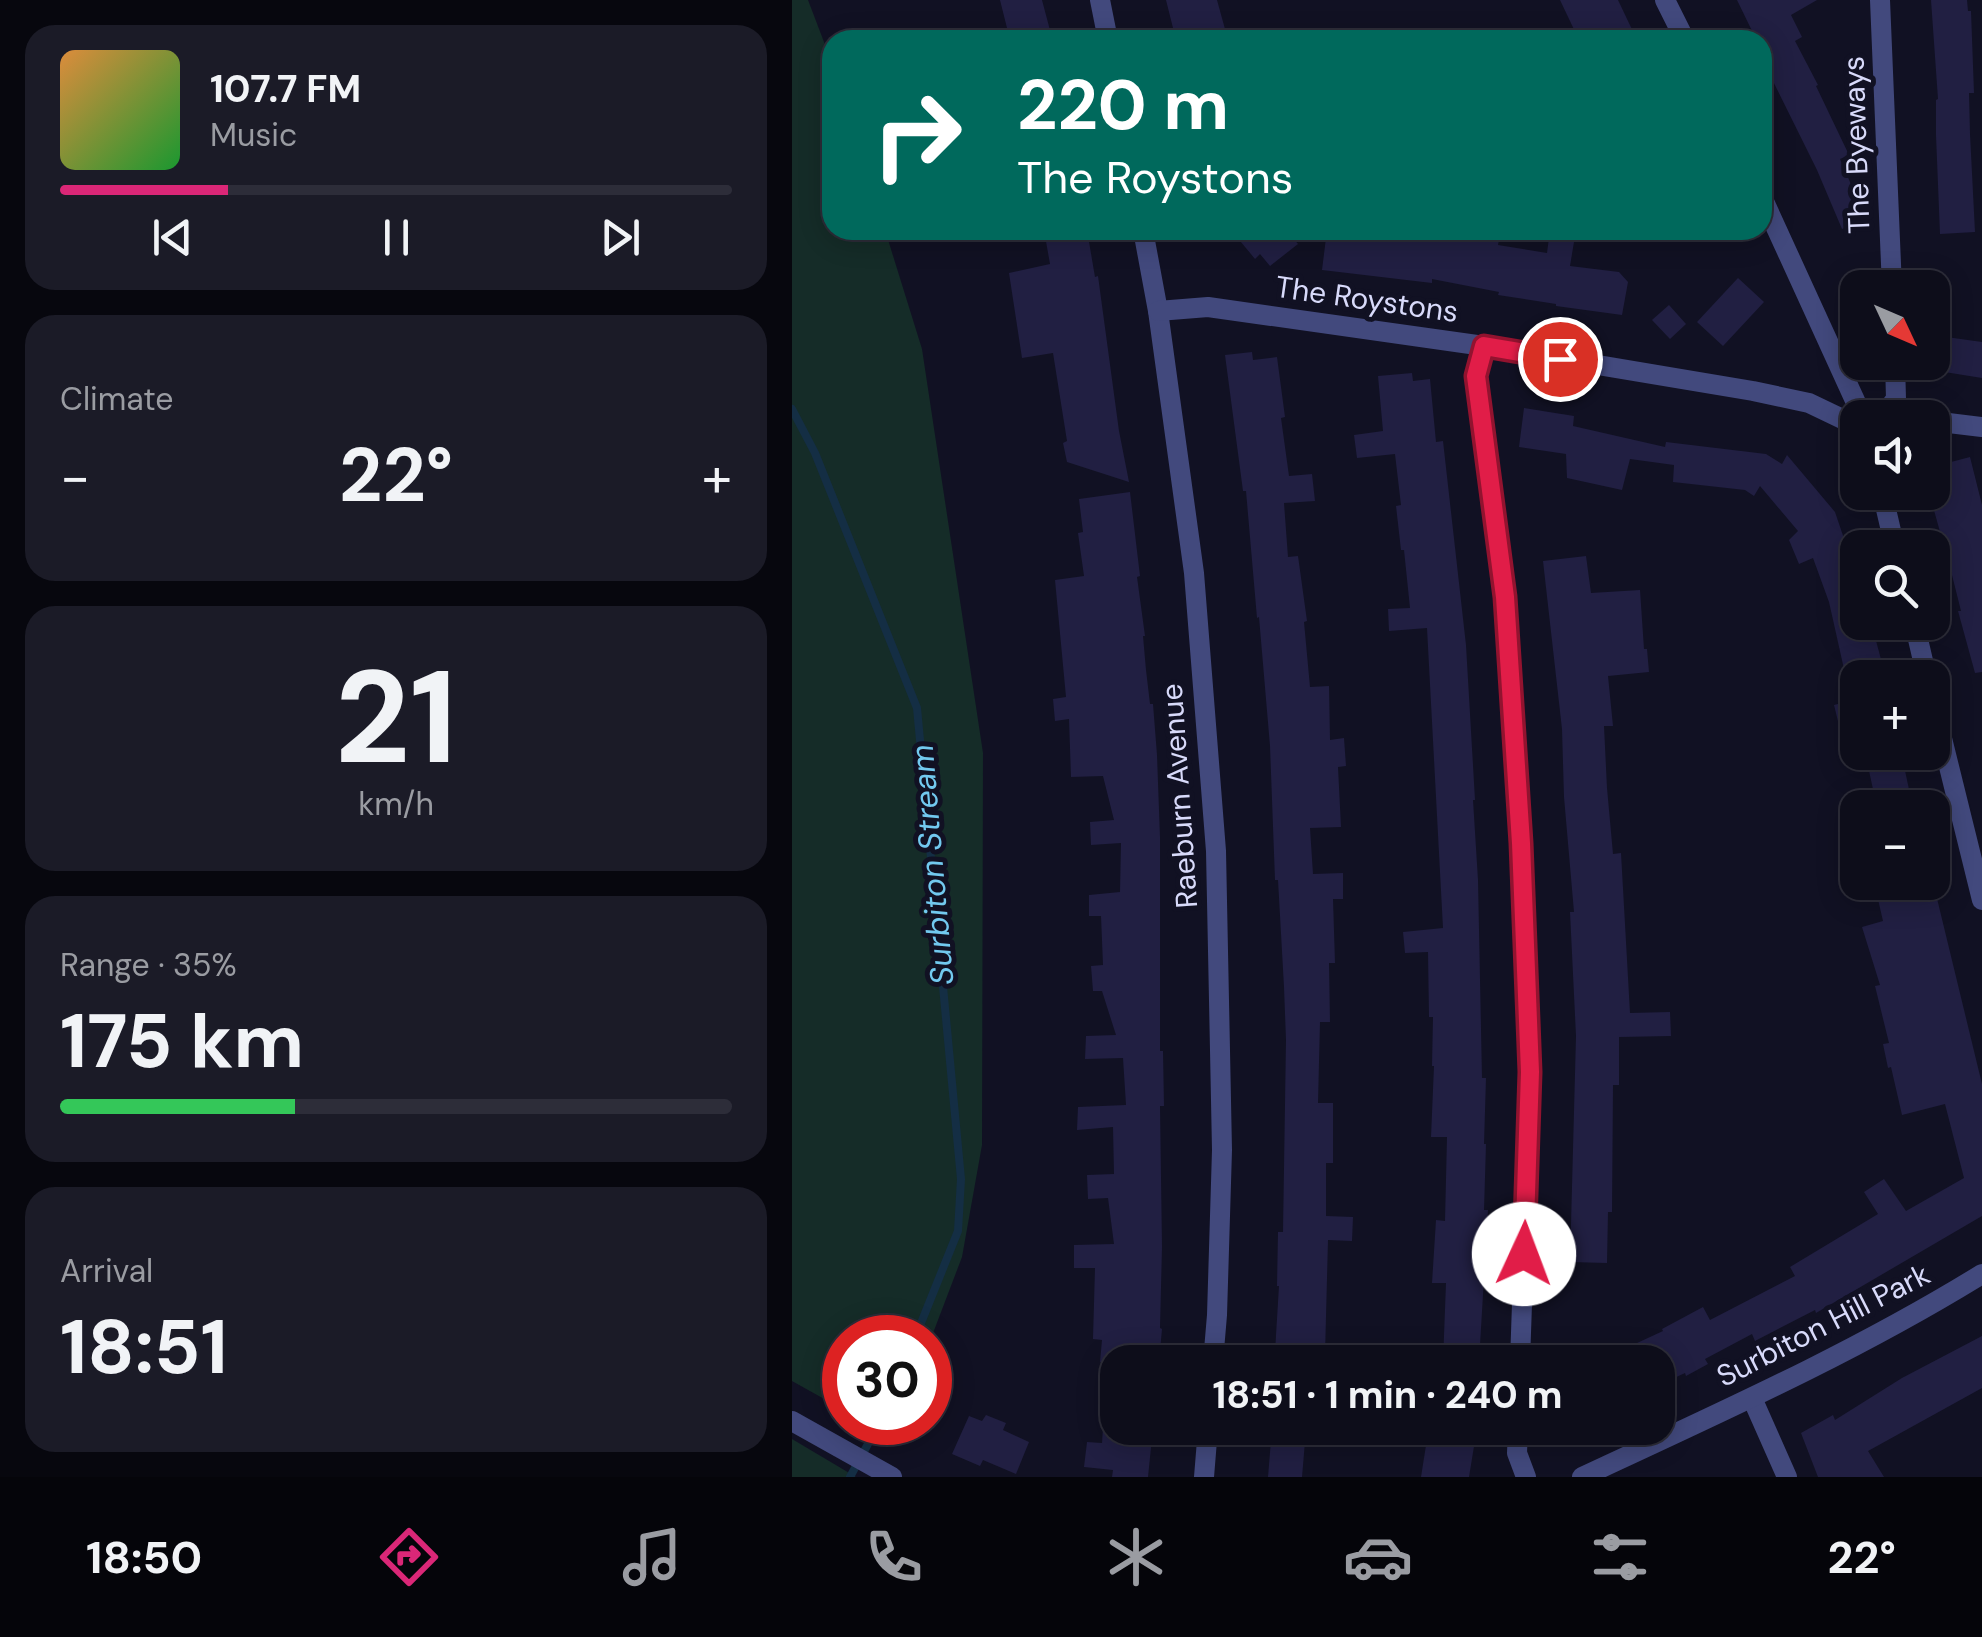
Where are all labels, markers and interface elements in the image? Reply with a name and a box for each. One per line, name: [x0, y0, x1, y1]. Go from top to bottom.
street label: The Byeways: [1833, 55, 1879, 235]
text: 220 m: [1017, 60, 1229, 151]
text: 107.7 FM: [210, 64, 361, 114]
icon: right: [852, 70, 982, 200]
text: Music: [210, 114, 297, 156]
text: The Roystons: [1017, 148, 1293, 207]
icon: previous: [145, 210, 200, 265]
icon: pause: [369, 210, 424, 265]
icon: next: [593, 210, 648, 265]
street label: The Roystons: [1273, 267, 1461, 331]
north arrow: [1840, 270, 1950, 380]
map controls: [1840, 270, 1950, 900]
pin: [1518, 317, 1603, 402]
icon: arrive: [1533, 332, 1588, 387]
text: Climate: [60, 378, 174, 420]
button: sound: [1840, 400, 1950, 510]
text: 22°: [339, 427, 453, 524]
text: −: [60, 441, 90, 513]
text: +: [702, 441, 732, 513]
button: search: [1840, 530, 1950, 640]
text: 21: [335, 633, 457, 802]
button: +: [1840, 660, 1950, 770]
street label: Raeburn Avenue: [1152, 682, 1206, 910]
water label: Surbiton Stream: [901, 743, 963, 987]
text: km/h: [358, 783, 434, 825]
button: −: [1840, 790, 1950, 900]
text: Range · 35%: [60, 944, 237, 986]
text: 175 km: [60, 993, 304, 1090]
position arrow: [1472, 1202, 1576, 1306]
text: Arrival: [60, 1250, 153, 1292]
street label: Surbiton Hill Park: [1710, 1254, 1936, 1396]
text: 18:51: [60, 1299, 228, 1396]
speed limit sign: 30: [822, 1315, 952, 1445]
text: 18:51 · 1 min · 240 m: [1212, 1370, 1563, 1420]
icon: directions: [374, 1522, 444, 1592]
icon: music: [617, 1522, 687, 1592]
icon: phone: [859, 1522, 929, 1592]
icon: climate: [1101, 1522, 1171, 1592]
icon: car: [1343, 1522, 1413, 1592]
icon: filters: [1585, 1522, 1655, 1592]
text: 18:50: [86, 1528, 202, 1587]
text: 22°: [1828, 1528, 1896, 1587]

